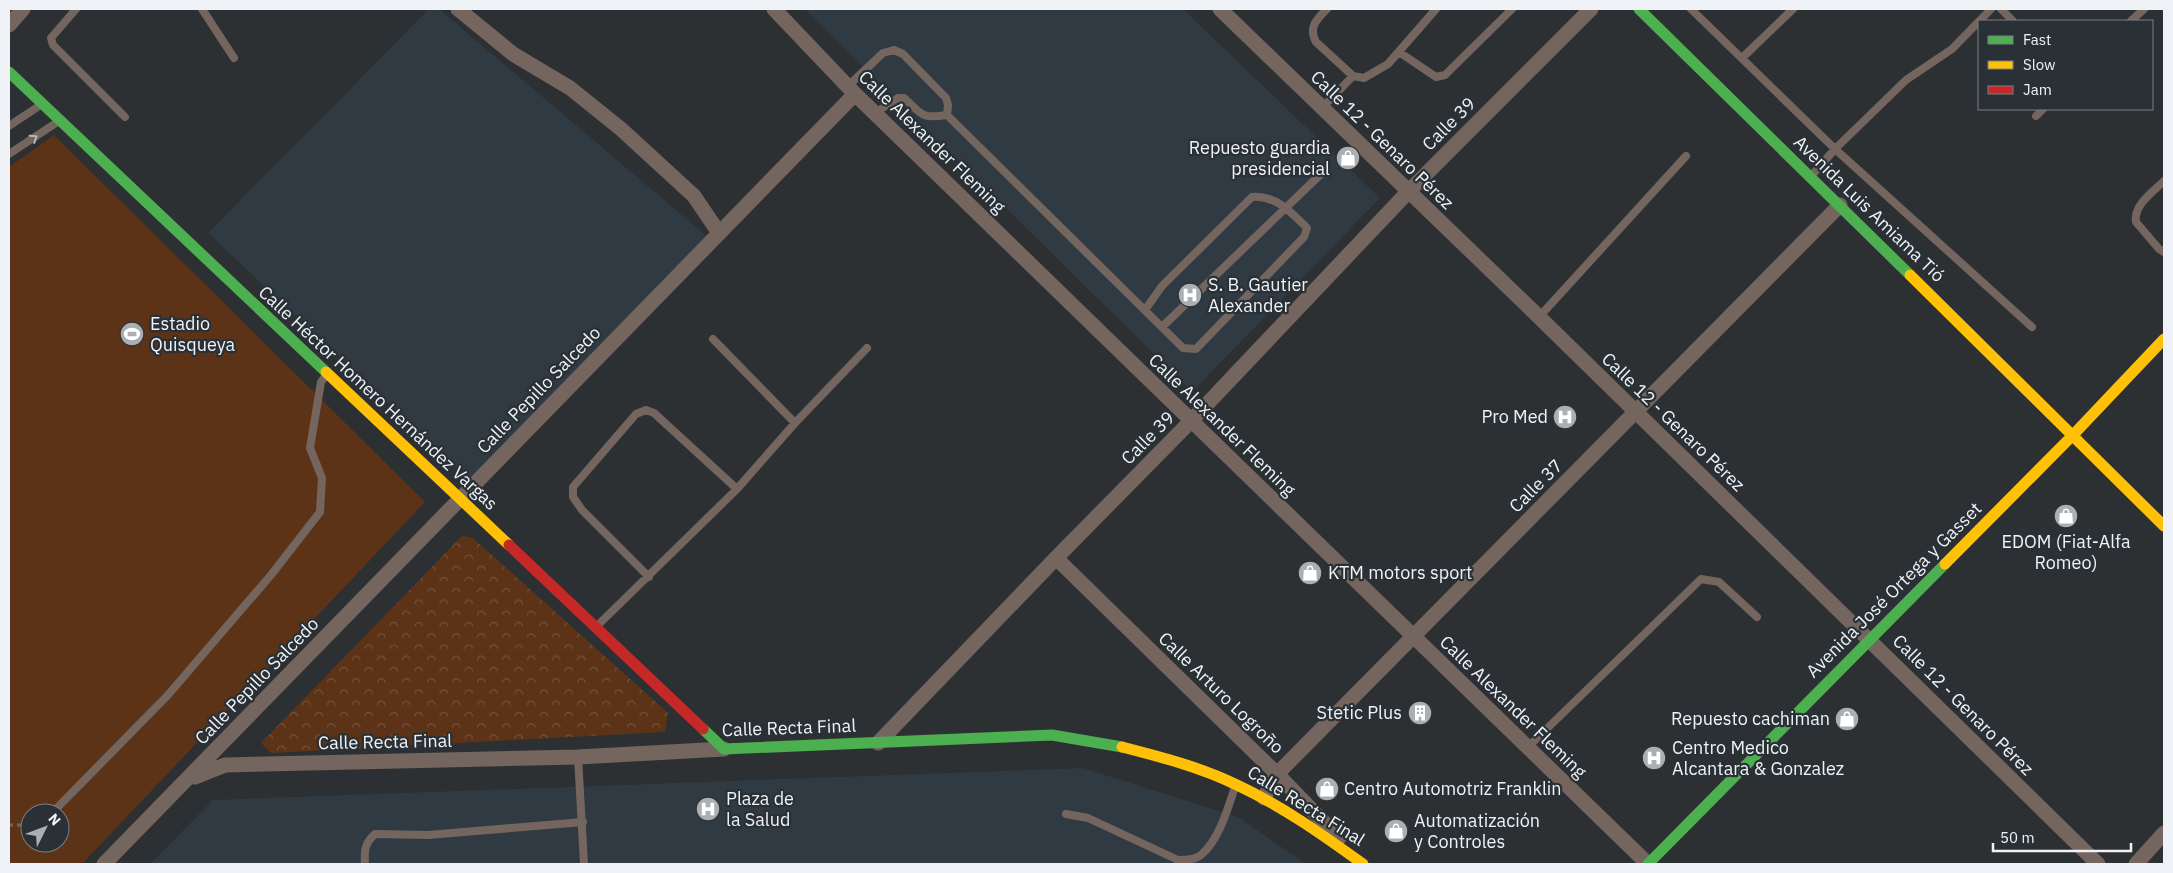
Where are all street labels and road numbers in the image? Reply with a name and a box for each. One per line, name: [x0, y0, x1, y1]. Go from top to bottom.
street label: Calle Alexander Fleming: [854, 65, 1011, 218]
street label: Calle 12 - Genaro Pérez: [1306, 65, 1459, 214]
street label: Calle 39: [1417, 92, 1480, 155]
street label: Avenida Luis Amiama Tió: [1789, 130, 1950, 287]
street label: Calle Héctor Homero Hernández Vargas: [254, 280, 503, 515]
street label: Calle Pepillo Salcedo: [472, 321, 605, 458]
street label: Calle 12 - Genaro Pérez: [1597, 347, 1750, 496]
street label: Calle Alexander Fleming: [1144, 348, 1301, 501]
street label: Calle 39: [1116, 406, 1179, 469]
street label: Calle 37: [1504, 454, 1567, 517]
street label: Avenida José Ortega y Gasset: [1801, 497, 1986, 682]
street label: Calle Pepillo Salcedo: [190, 612, 323, 749]
street label: Calle Arturo Logroño: [1154, 627, 1289, 758]
street label: Calle 12 - Genaro Pérez: [1888, 629, 2039, 780]
street label: Calle Alexander Fleming: [1435, 630, 1592, 783]
street label: Calle Recta Final: [721, 714, 857, 741]
street label: Calle Recta Final: [318, 729, 452, 754]
street label: Calle Recta Final: [1243, 760, 1369, 851]

